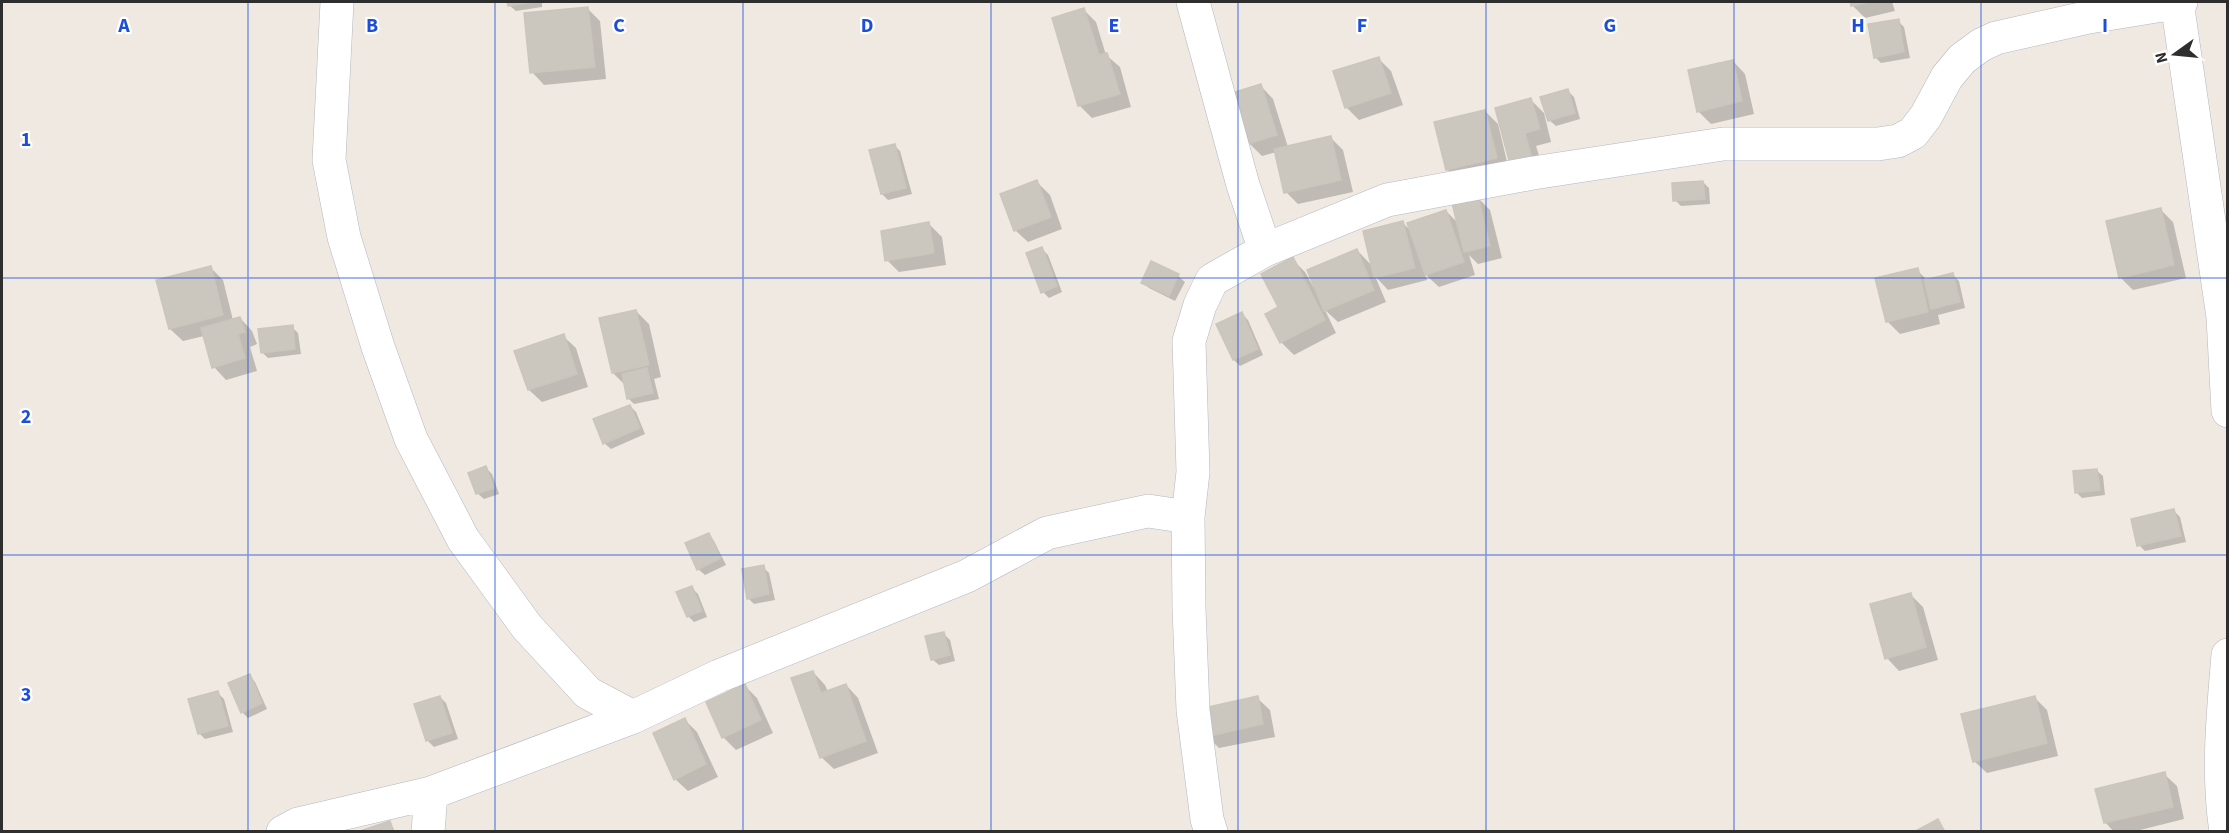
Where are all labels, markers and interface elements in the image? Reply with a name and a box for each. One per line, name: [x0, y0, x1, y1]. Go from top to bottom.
text: A: [117, 12, 130, 40]
text: B: [366, 12, 378, 40]
text: C: [613, 12, 625, 40]
text: D: [861, 12, 873, 40]
text: E: [1109, 12, 1119, 40]
text: F: [1357, 12, 1367, 40]
text: G: [1604, 12, 1616, 40]
text: H: [1851, 12, 1865, 40]
text: I: [2102, 12, 2108, 40]
north arrow: [2145, 24, 2205, 84]
text: N: [2149, 50, 2173, 66]
text: 1: [21, 126, 31, 154]
text: 2: [21, 403, 31, 431]
text: 3: [21, 681, 31, 709]

